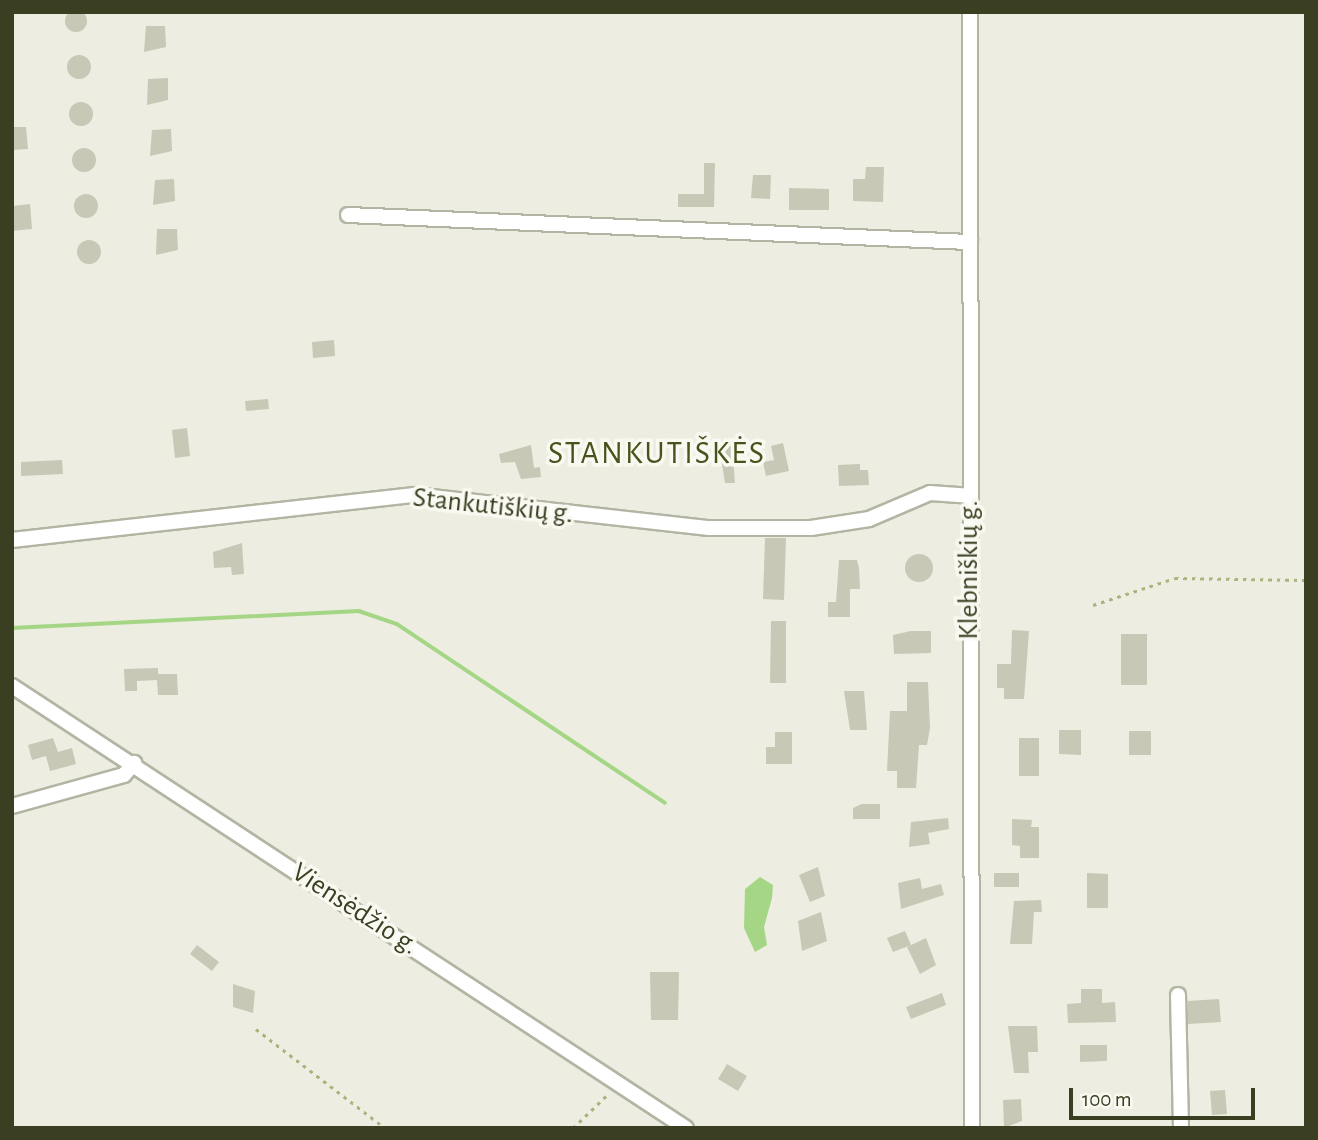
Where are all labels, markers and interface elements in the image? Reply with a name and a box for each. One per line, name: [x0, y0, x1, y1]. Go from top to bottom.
district label: STANKUTIŠKĖS: [550, 434, 764, 472]
street label: Stankutiškių g.: [411, 481, 575, 531]
street label: Klebniškių g.: [952, 500, 986, 640]
street label: Viensėdžio g.: [285, 856, 425, 962]
scale bar: [1073, 1074, 1258, 1118]
text: 100 m: [1082, 1089, 1132, 1110]

